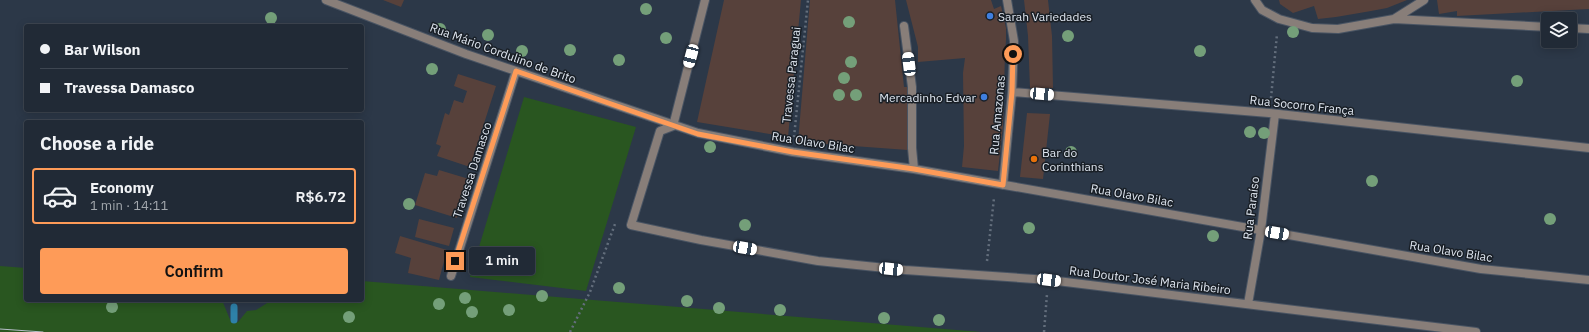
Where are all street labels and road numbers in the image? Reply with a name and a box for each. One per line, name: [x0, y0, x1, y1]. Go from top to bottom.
street label: Rua Mário Cordulino de Brito: [428, 20, 578, 87]
street label: Travessa Paraguai: [778, 26, 804, 124]
street label: Rua Amazonas: [986, 75, 1008, 155]
street label: Rua Socorro França: [1249, 92, 1356, 118]
street label: Travessa Damasco: [449, 120, 495, 220]
street label: Rua Olavo Bilac: [770, 128, 856, 156]
street label: Rua Paraíso: [1240, 175, 1262, 240]
street label: Rua Olavo Bilac: [1089, 180, 1175, 210]
street label: Rua Olavo Bilac: [1408, 237, 1494, 265]
street label: Rua Doutor José Maria Ribeiro: [1068, 263, 1232, 297]

